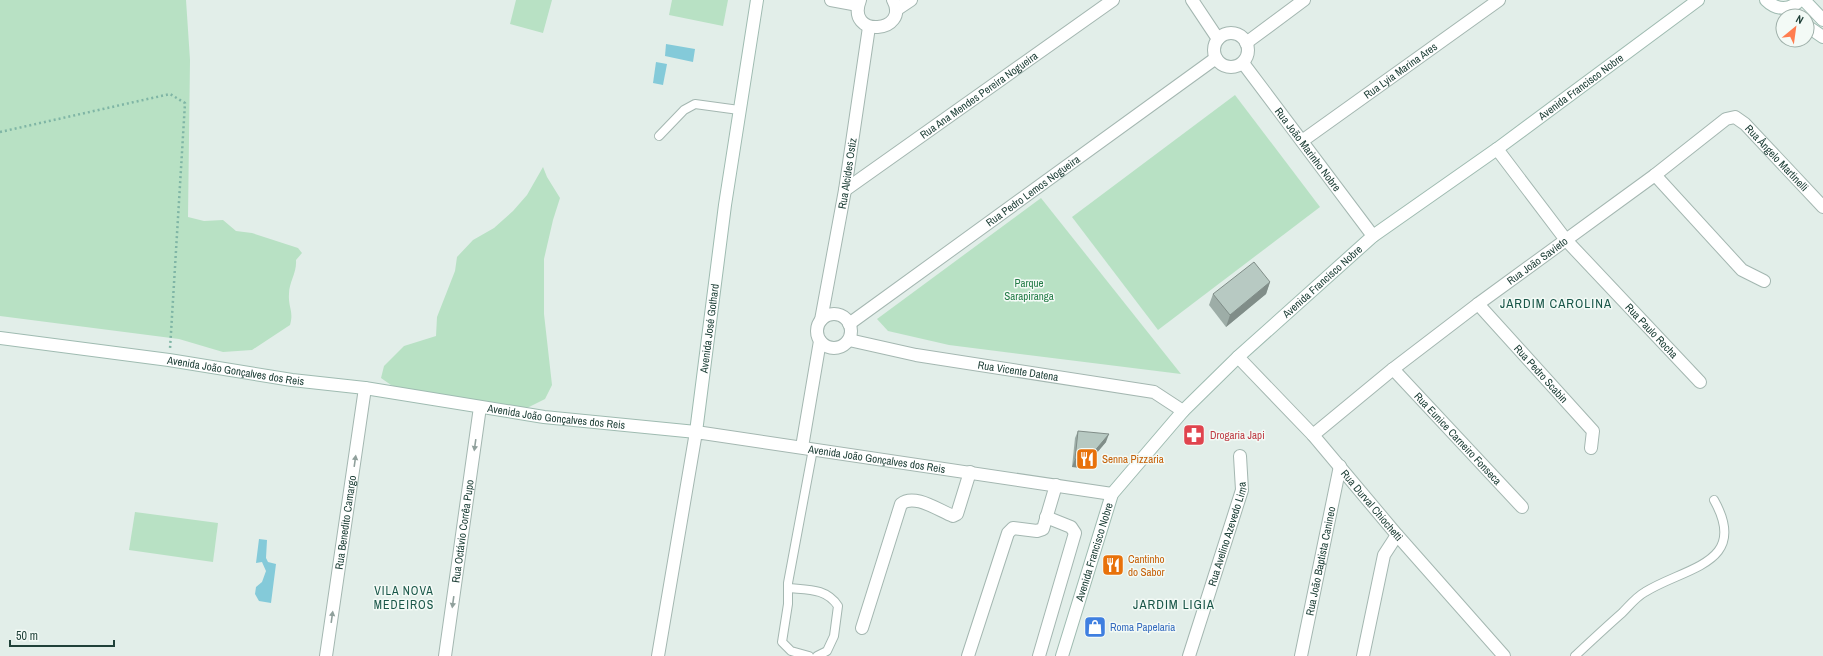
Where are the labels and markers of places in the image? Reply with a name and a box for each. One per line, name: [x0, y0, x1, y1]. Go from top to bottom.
pharmacy icon: Drogaria Japi: [1181, 422, 1207, 448]
place label: Drogaria Japi: [1210, 428, 1265, 442]
restaurant icon: Senna Pizzaria: [1074, 446, 1100, 472]
place label: Senna Pizzaria: [1102, 452, 1164, 466]
restaurant icon: Cantinho do Sabor: [1100, 552, 1126, 578]
place label: Cantinho do Sabor: [1128, 552, 1165, 579]
shop icon: Roma Papelaria: [1082, 614, 1108, 640]
place label: Roma Papelaria: [1110, 620, 1175, 634]

